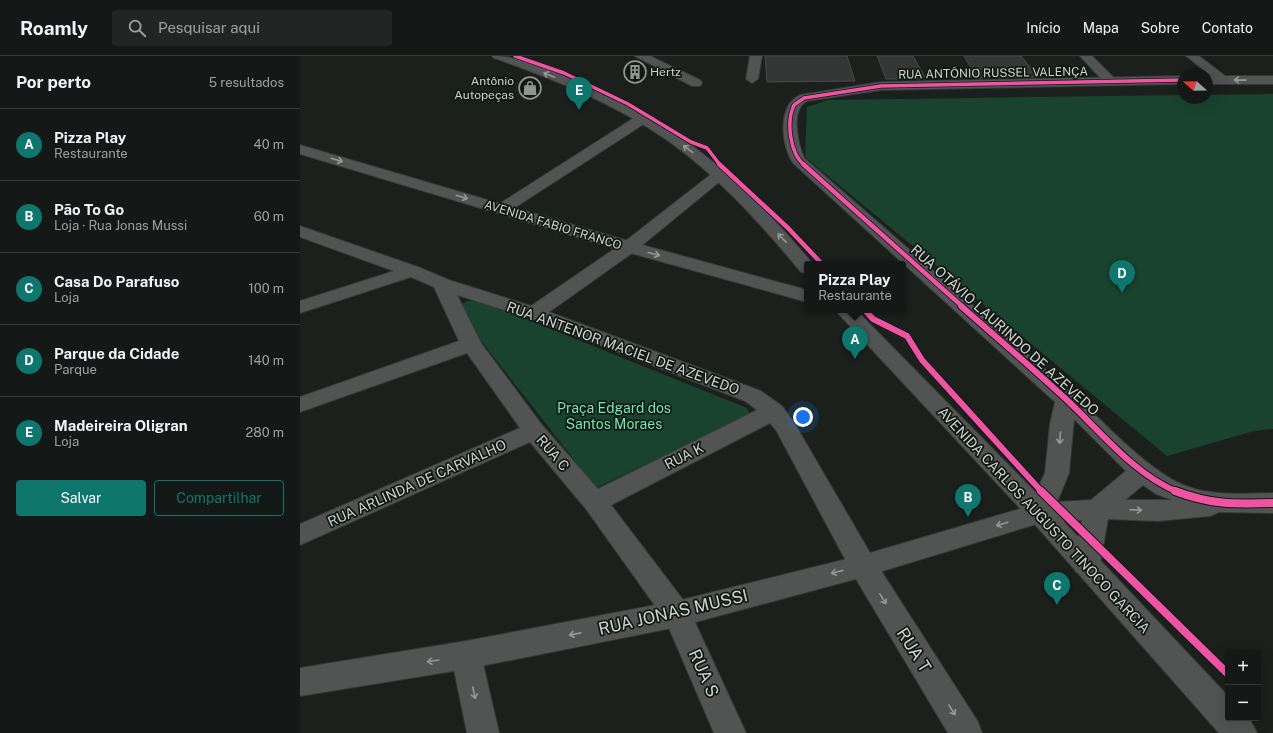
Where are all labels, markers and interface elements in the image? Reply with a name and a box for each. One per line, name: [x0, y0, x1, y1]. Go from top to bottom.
search box: [112, 10, 392, 46]
text: Roamly: [20, 17, 88, 39]
icon: search: [126, 17, 148, 39]
text: Pesquisar aqui: [158, 19, 260, 36]
text: Início: [1026, 20, 1061, 36]
text: Mapa: [1083, 20, 1119, 36]
text: Sobre: [1141, 20, 1180, 36]
text: Contato: [1202, 20, 1253, 36]
building icon: Hertz: [622, 59, 648, 85]
street label: RUA ANTÔNIO RUSSEL VALENÇA: [898, 64, 1088, 82]
place label: Hertz: [650, 65, 681, 79]
north arrow: [1177, 68, 1213, 104]
one-way arrow: [543, 70, 555, 78]
text: Por perto: [16, 72, 91, 92]
place label: Antônio Autopeças: [454, 74, 514, 102]
text: 5 resultados: [209, 75, 284, 90]
shop icon: Antônio Autopeças: [517, 75, 543, 101]
one-way arrow: [1234, 76, 1247, 83]
pin: E: [566, 77, 592, 110]
text: Pizza Play: [54, 129, 126, 146]
text: A: [24, 137, 34, 152]
text: 40 m: [253, 137, 284, 152]
one-way arrow: [682, 145, 693, 153]
text: Restaurante: [54, 146, 128, 161]
one-way arrow: [331, 157, 344, 164]
one-way arrow: [455, 194, 468, 201]
street label: AVENIDA FABIO FRANCO: [483, 197, 623, 253]
text: Pão To Go: [54, 201, 124, 218]
text: B: [25, 209, 33, 224]
text: 60 m: [254, 209, 284, 224]
text: Loja · Rua Jonas Mussi: [54, 218, 187, 233]
one-way arrow: [777, 233, 787, 243]
street label: RUA OTÁVIO LAURINDO DE AZEVEDO: [908, 241, 1103, 419]
one-way arrow: [647, 251, 660, 258]
pin: D: [1109, 260, 1135, 293]
popup: [804, 261, 906, 313]
text: Pizza Play: [818, 271, 890, 288]
text: Casa Do Parafuso: [54, 273, 179, 290]
text: C: [24, 281, 34, 296]
text: 100 m: [248, 281, 284, 296]
text: Restaurante: [818, 288, 892, 303]
text: Loja: [54, 290, 79, 305]
street label: RUA ANTENOR MACIEL DE AZEVEDO: [504, 298, 742, 398]
pin: A: [842, 326, 868, 359]
text: Parque da Cidade: [54, 345, 179, 362]
text: D: [24, 353, 34, 368]
text: 140 m: [248, 353, 284, 368]
text: Parque: [54, 362, 97, 377]
park label: Praça Edgard dos Santos Moraes: [557, 400, 671, 432]
street label: AVENIDA CARLOS AUGUSTO TINOCO GARCIA: [934, 403, 1154, 637]
your location: [793, 407, 813, 427]
text: Madeireira Oligran: [54, 417, 188, 434]
text: E: [25, 425, 33, 440]
text: 280 m: [246, 425, 284, 440]
one-way arrow: [1056, 431, 1064, 444]
street label: RUA C: [533, 432, 573, 474]
text: Loja: [54, 434, 79, 449]
street label: RUA ARLINDA DE CARVALHO: [325, 436, 509, 530]
street label: RUA K: [662, 439, 706, 473]
button: Salvar: [16, 480, 146, 516]
button: Compartilhar: [154, 480, 284, 516]
pin: B: [955, 484, 981, 517]
one-way arrow: [1129, 507, 1142, 514]
one-way arrow: [996, 521, 1009, 528]
one-way arrow: [831, 569, 844, 577]
pin: C: [1044, 572, 1070, 605]
street label: RUA JONAS MUSSI: [596, 585, 750, 639]
one-way arrow: [879, 593, 887, 604]
street label: RUA T: [893, 624, 935, 676]
one-way arrow: [568, 630, 581, 638]
street label: RUA S: [685, 646, 723, 700]
map controls: [1225, 649, 1261, 721]
button: +: [1225, 649, 1261, 685]
one-way arrow: [427, 657, 440, 665]
button: −: [1225, 685, 1261, 721]
one-way arrow: [471, 687, 479, 700]
one-way arrow: [948, 704, 956, 715]

